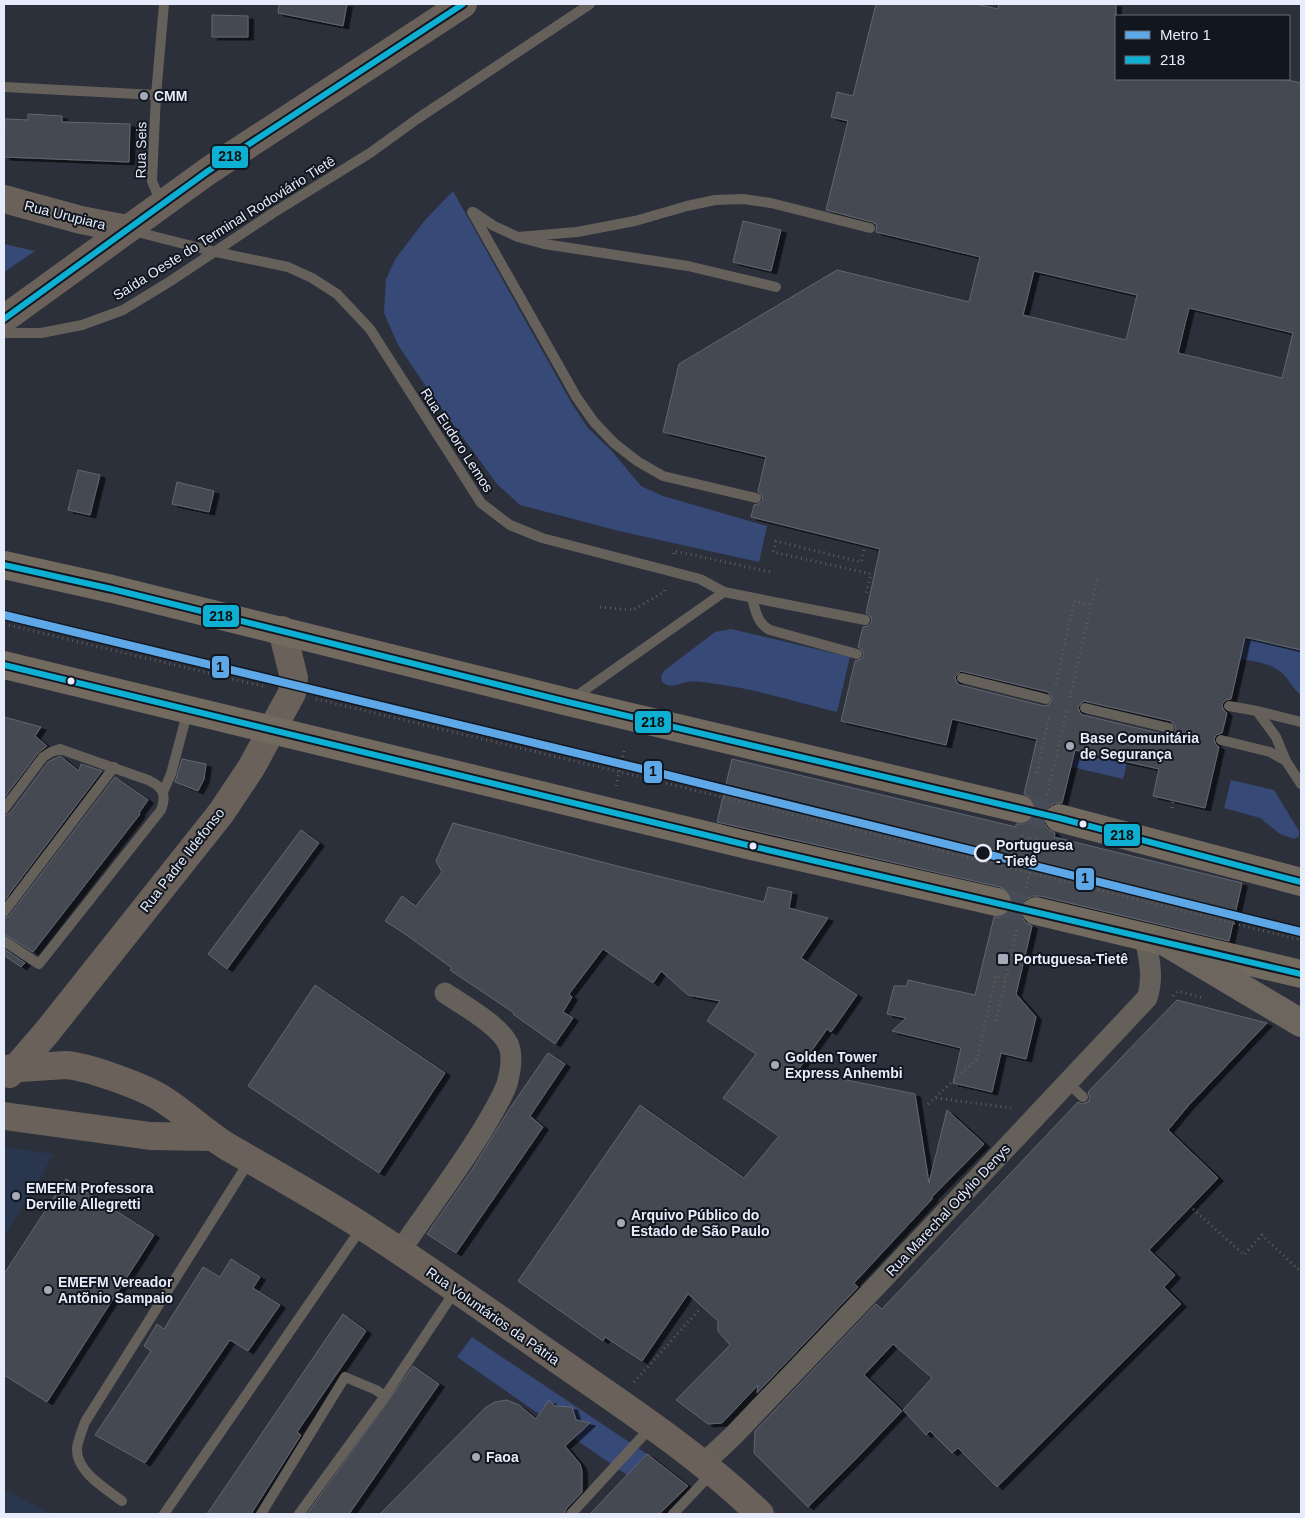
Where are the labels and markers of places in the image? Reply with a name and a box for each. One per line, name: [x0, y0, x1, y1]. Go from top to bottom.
place label: CMM: [154, 88, 187, 104]
marker: CMM: [138, 90, 150, 102]
unlabelled marker: [66, 676, 76, 686]
place label: Base Comunitária de Segurança: [1080, 730, 1199, 762]
marker: Base Comunitária de Segurança: [1064, 740, 1076, 752]
unlabelled marker: [1078, 819, 1088, 829]
place label: Portuguesa - Tietê: [996, 837, 1073, 869]
unlabelled marker: [748, 841, 758, 851]
marker: Portuguesa - Tietê: [974, 844, 992, 862]
place label: Portuguesa-Tietê: [1014, 951, 1128, 967]
marker: Portuguesa-Tietê: [996, 952, 1010, 966]
place label: Golden Tower Express Anhembi: [785, 1049, 903, 1081]
marker: Golden Tower Express Anhembi: [769, 1059, 781, 1071]
place label: EMEFM Professora Derville Allegretti: [26, 1180, 154, 1212]
marker: EMEFM Professora Derville Allegretti: [10, 1190, 22, 1202]
place label: Arquivo Público do Estado de São Paulo: [631, 1207, 769, 1239]
marker: Arquivo Público do Estado de São Paulo: [615, 1217, 627, 1229]
place label: EMEFM Vereador Antõnio Sampaio: [58, 1274, 173, 1306]
marker: EMEFM Vereador Antõnio Sampaio: [42, 1284, 54, 1296]
place label: Faoa: [486, 1449, 519, 1465]
marker: Faoa: [470, 1451, 482, 1463]

